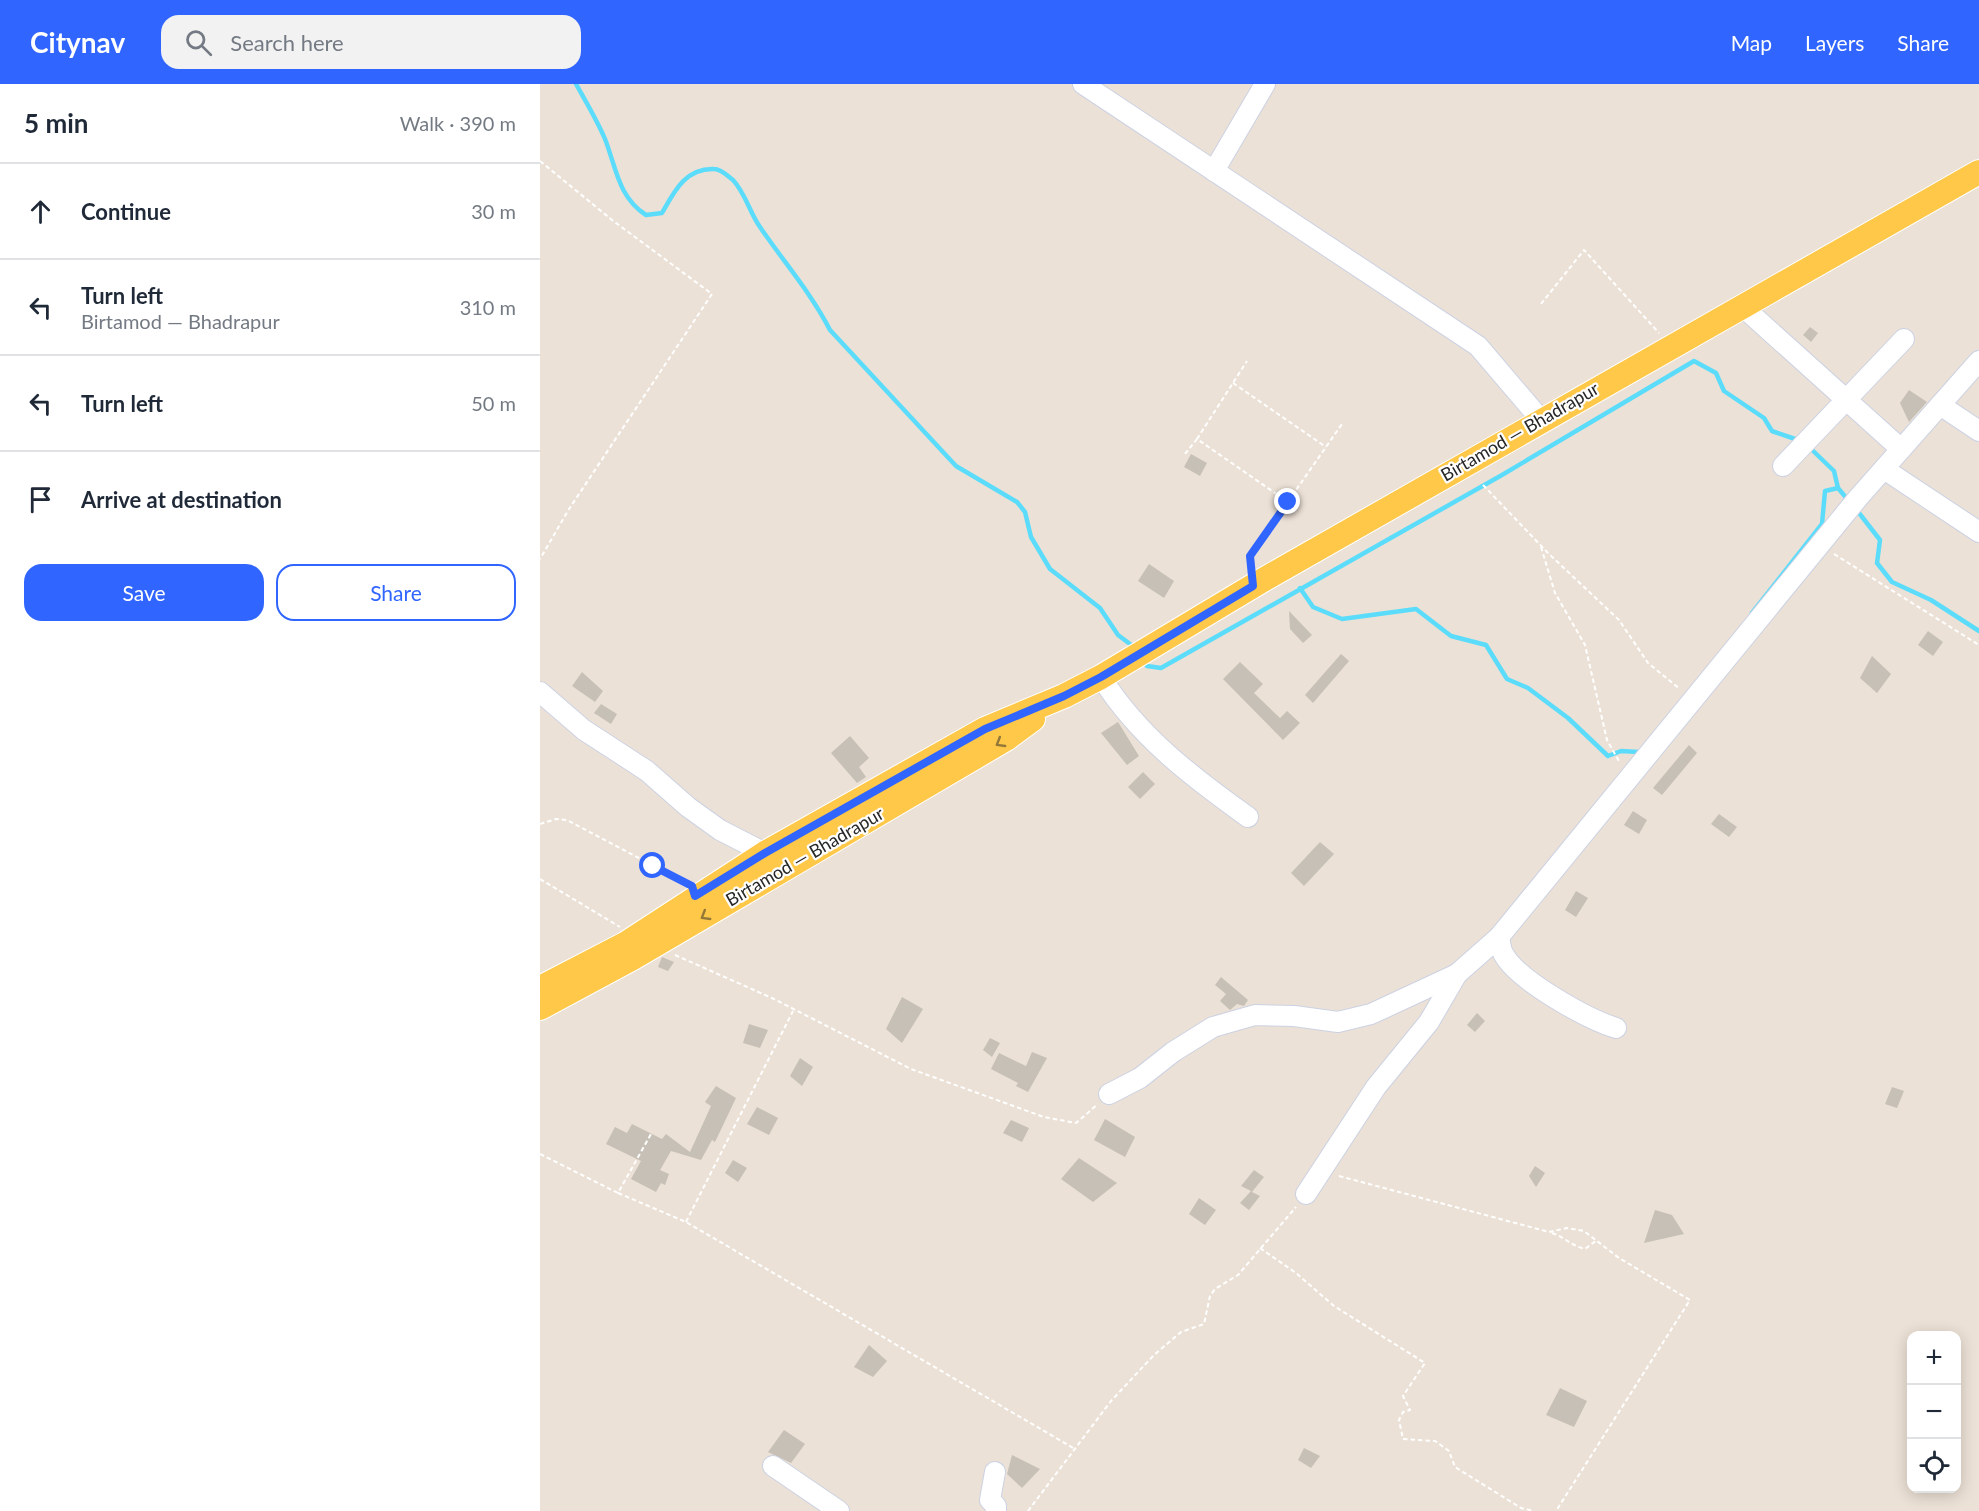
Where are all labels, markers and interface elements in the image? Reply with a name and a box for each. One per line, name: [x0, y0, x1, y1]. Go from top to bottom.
search box: [161, 15, 581, 69]
text: Citynav: [30, 25, 125, 59]
icon: search: [182, 26, 215, 59]
text: Search here: [230, 29, 344, 56]
text: Map: [1731, 30, 1772, 55]
text: Layers: [1805, 30, 1864, 55]
text: Share: [1897, 30, 1949, 55]
text: 5 min: [24, 107, 88, 139]
text: Walk · 390 m: [400, 111, 516, 135]
icon: ahead: [24, 195, 57, 228]
text: Continue: [81, 198, 171, 225]
text: 30 m: [471, 199, 516, 223]
text: Turn left: [81, 282, 163, 309]
icon: left: [24, 291, 57, 324]
text: 310 m: [460, 295, 516, 319]
text: Birtamod — Bhadrapur: [81, 309, 280, 333]
street label: Birtamod — Bhadrapur: [1437, 377, 1603, 485]
icon: left: [24, 387, 57, 420]
text: Turn left: [81, 390, 163, 417]
text: 50 m: [471, 391, 516, 415]
icon: arrive: [24, 483, 57, 516]
text: Arrive at destination: [81, 486, 282, 513]
route end: [1274, 488, 1300, 514]
button: Save: [24, 564, 264, 621]
button: Share: [276, 564, 516, 621]
one-way arrow: [996, 735, 1006, 747]
street label: Birtamod — Bhadrapur: [722, 802, 888, 910]
route start: [639, 852, 665, 878]
one-way arrow: [701, 908, 711, 920]
map controls: [1907, 1331, 1961, 1493]
button: +: [1907, 1331, 1961, 1385]
button: −: [1907, 1385, 1961, 1439]
button: locate: [1907, 1439, 1961, 1493]

